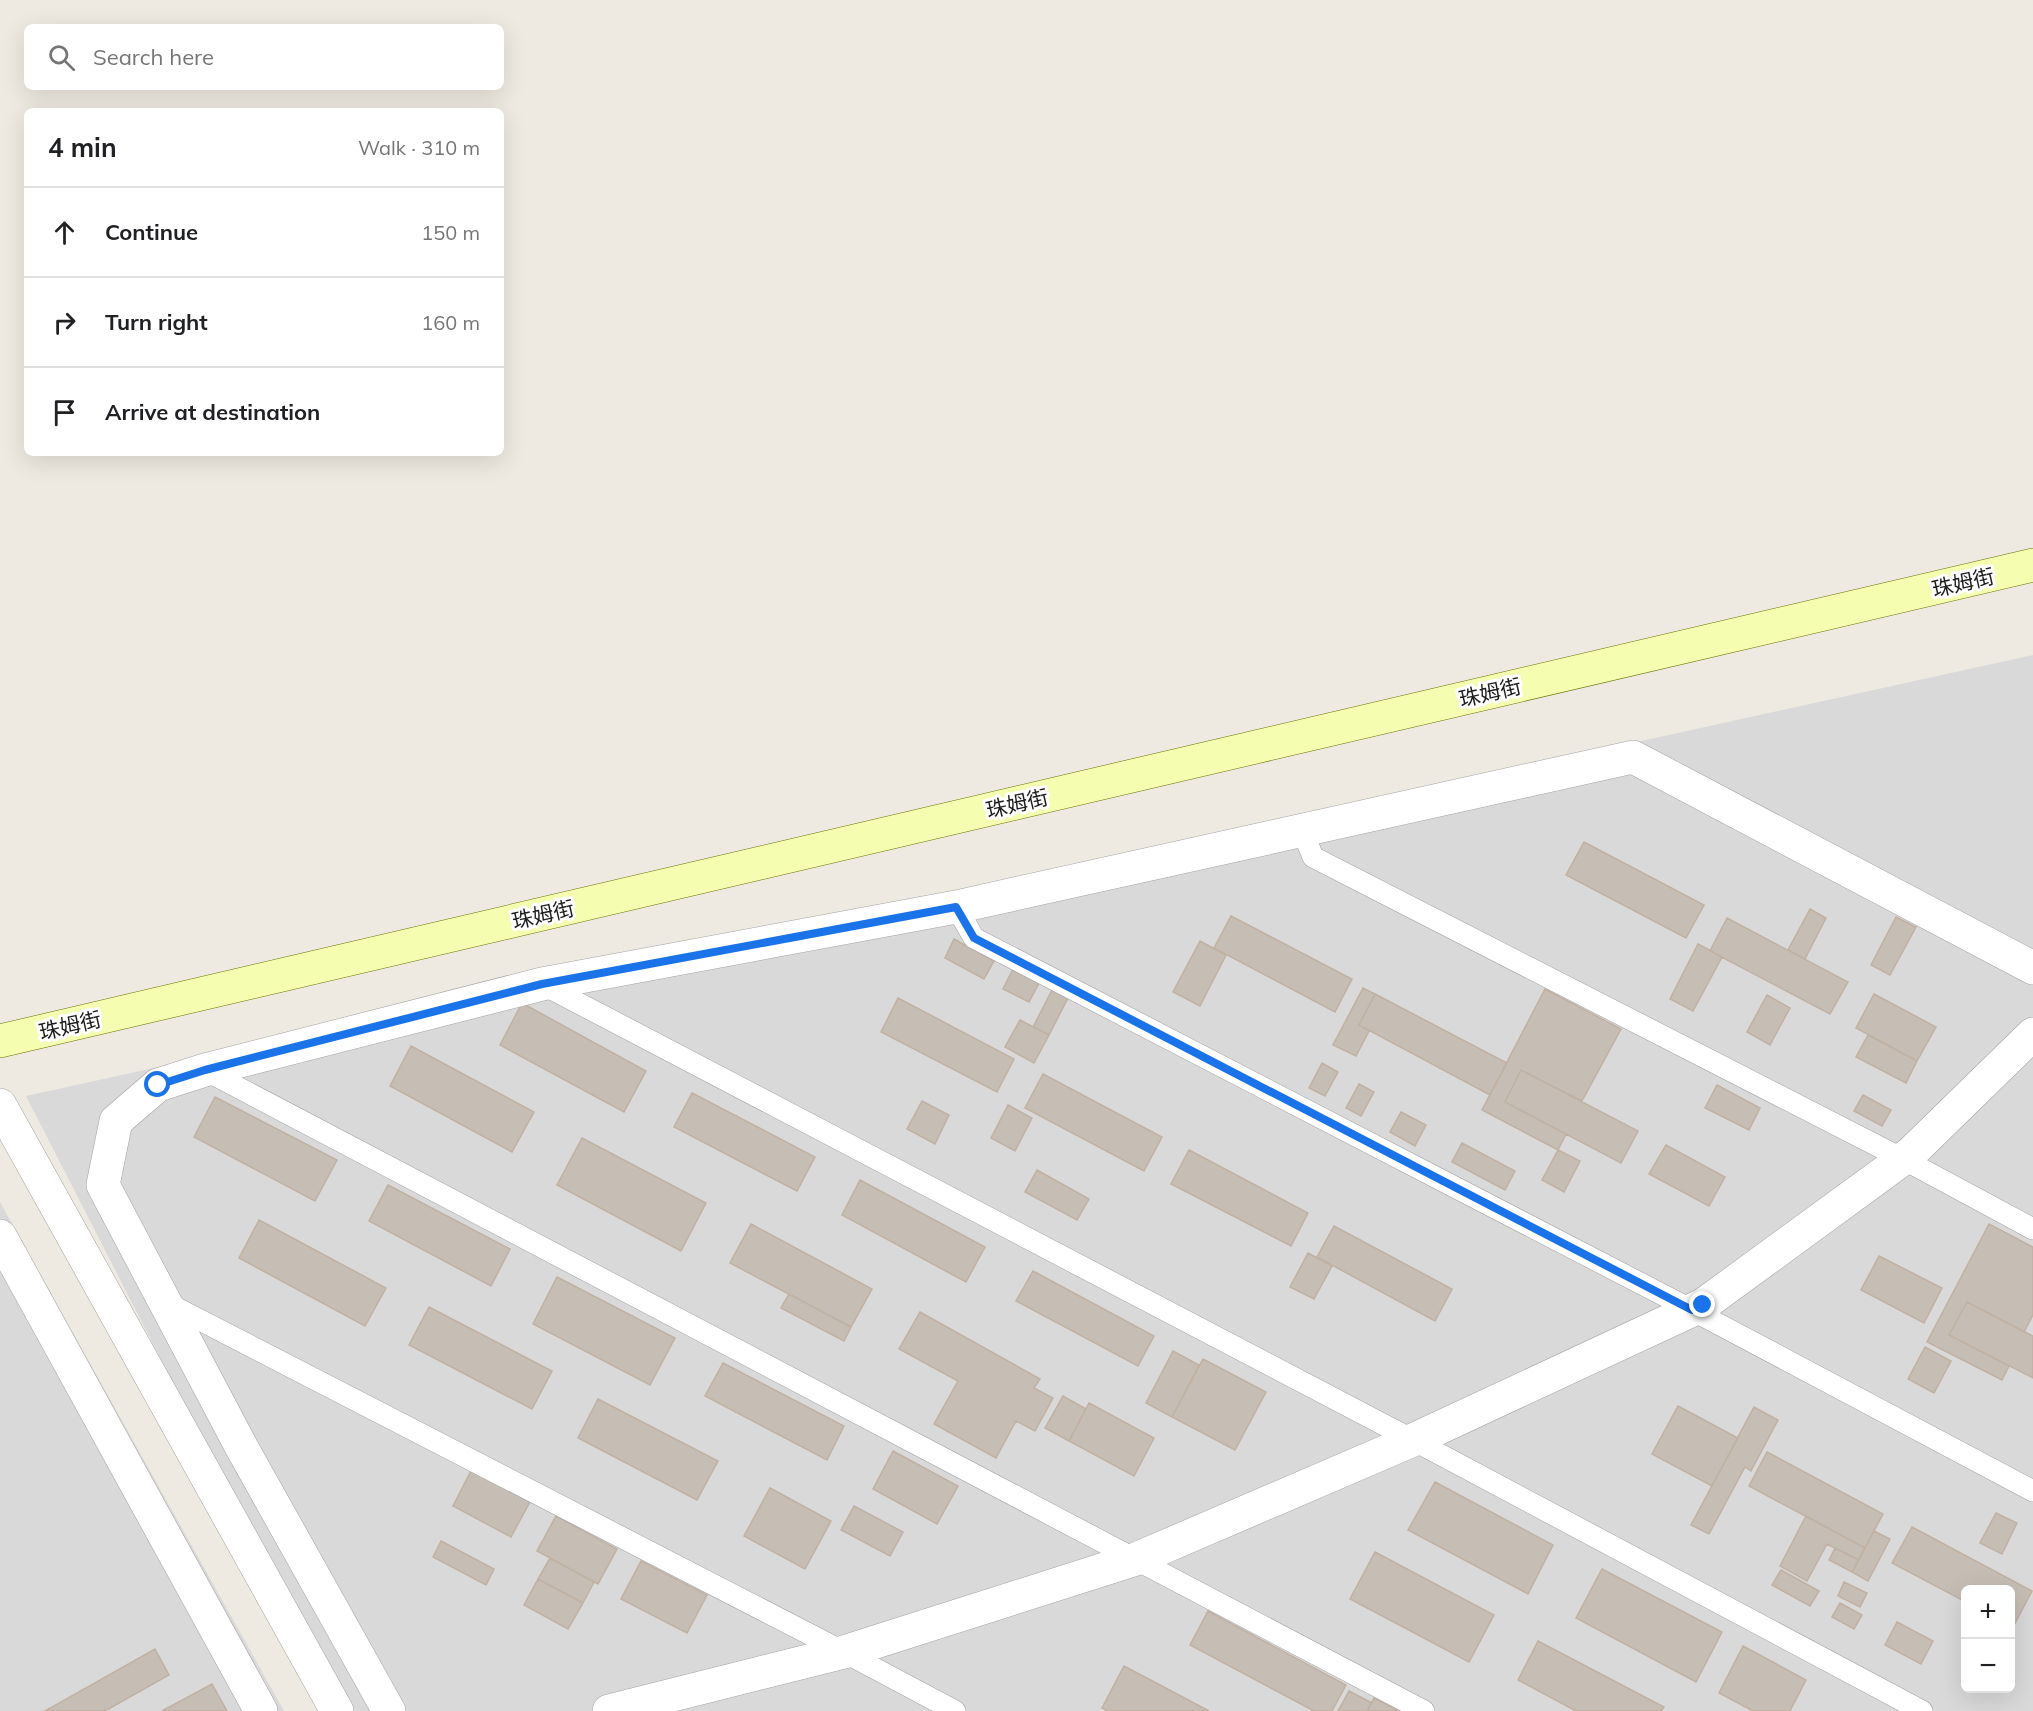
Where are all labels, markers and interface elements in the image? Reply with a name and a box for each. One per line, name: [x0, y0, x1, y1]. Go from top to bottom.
search box: [24, 24, 504, 90]
icon: search: [45, 41, 78, 74]
text: Search here: [93, 43, 214, 71]
text: 4 min: [48, 131, 117, 164]
text: Walk · 310 m: [358, 135, 480, 160]
icon: ahead: [48, 216, 81, 249]
text: Continue: [105, 218, 198, 246]
text: 150 m: [421, 220, 480, 245]
icon: right: [48, 306, 81, 339]
text: Turn right: [105, 308, 208, 336]
text: 160 m: [421, 310, 480, 335]
icon: arrive: [48, 396, 81, 429]
text: Arrive at destination: [105, 398, 320, 426]
street label: 珠姆街: [1929, 562, 1997, 602]
street label: 珠姆街: [1456, 672, 1524, 712]
street label: 珠姆街: [983, 783, 1051, 823]
street label: 珠姆街: [509, 894, 577, 934]
street label: 珠姆街: [36, 1005, 104, 1045]
route start: [144, 1071, 170, 1097]
route end: [1689, 1291, 1715, 1317]
map controls: [1961, 1585, 2015, 1693]
button: +: [1961, 1585, 2015, 1639]
button: −: [1961, 1639, 2015, 1693]

